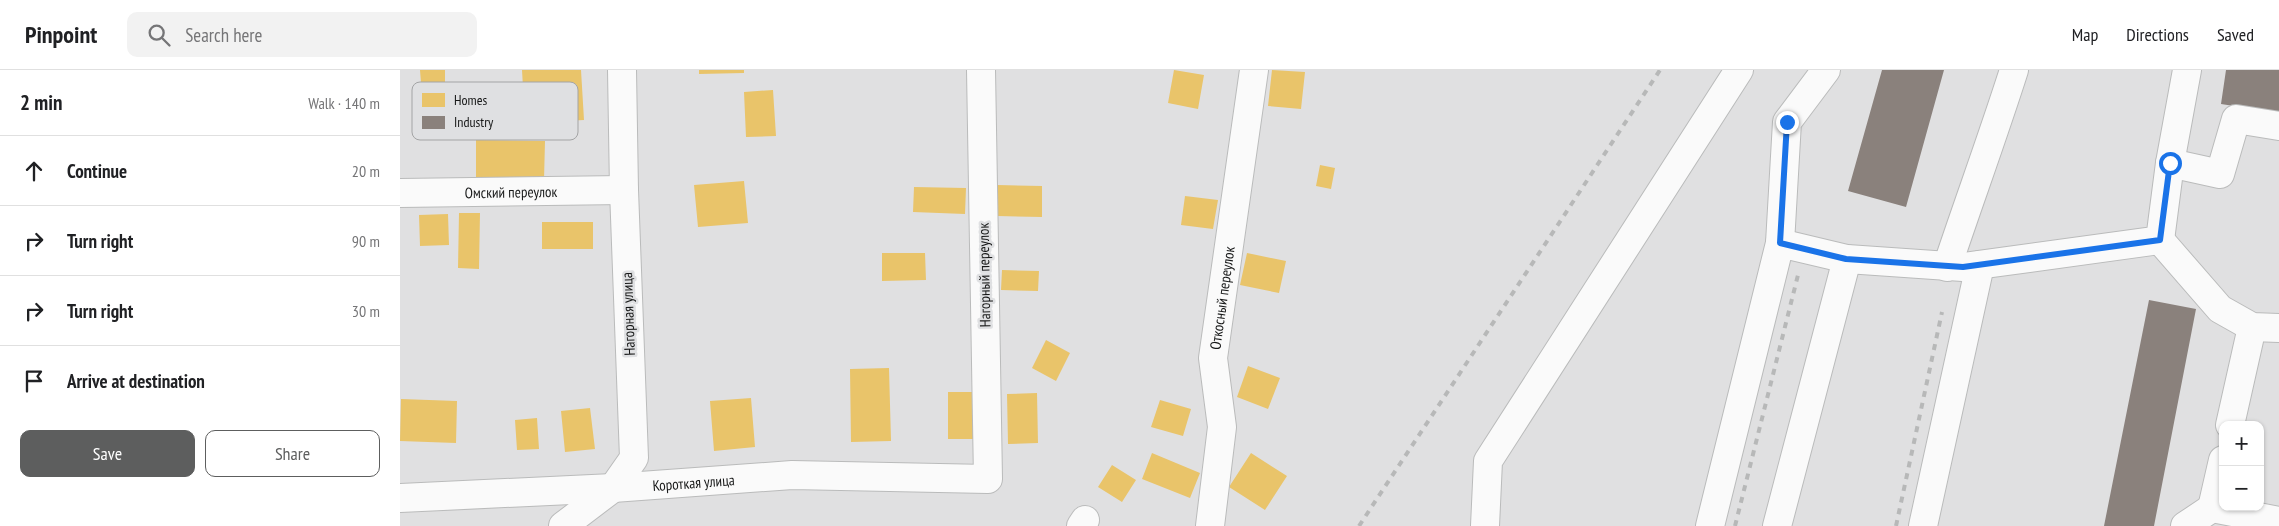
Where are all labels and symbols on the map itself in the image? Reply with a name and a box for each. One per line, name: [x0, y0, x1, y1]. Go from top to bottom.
legend: [412, 82, 578, 140]
text: Homes: [454, 91, 487, 109]
route end: [1776, 111, 1799, 134]
text: Industry: [454, 113, 494, 131]
route start: [2159, 152, 2182, 175]
street label: Омский переулок: [465, 181, 558, 202]
street label: Нагорный переулок: [974, 222, 994, 327]
street label: Откосный переулок: [1205, 245, 1238, 351]
street label: Нагорная улица: [617, 272, 639, 356]
street label: Короткая улица: [652, 470, 735, 495]

